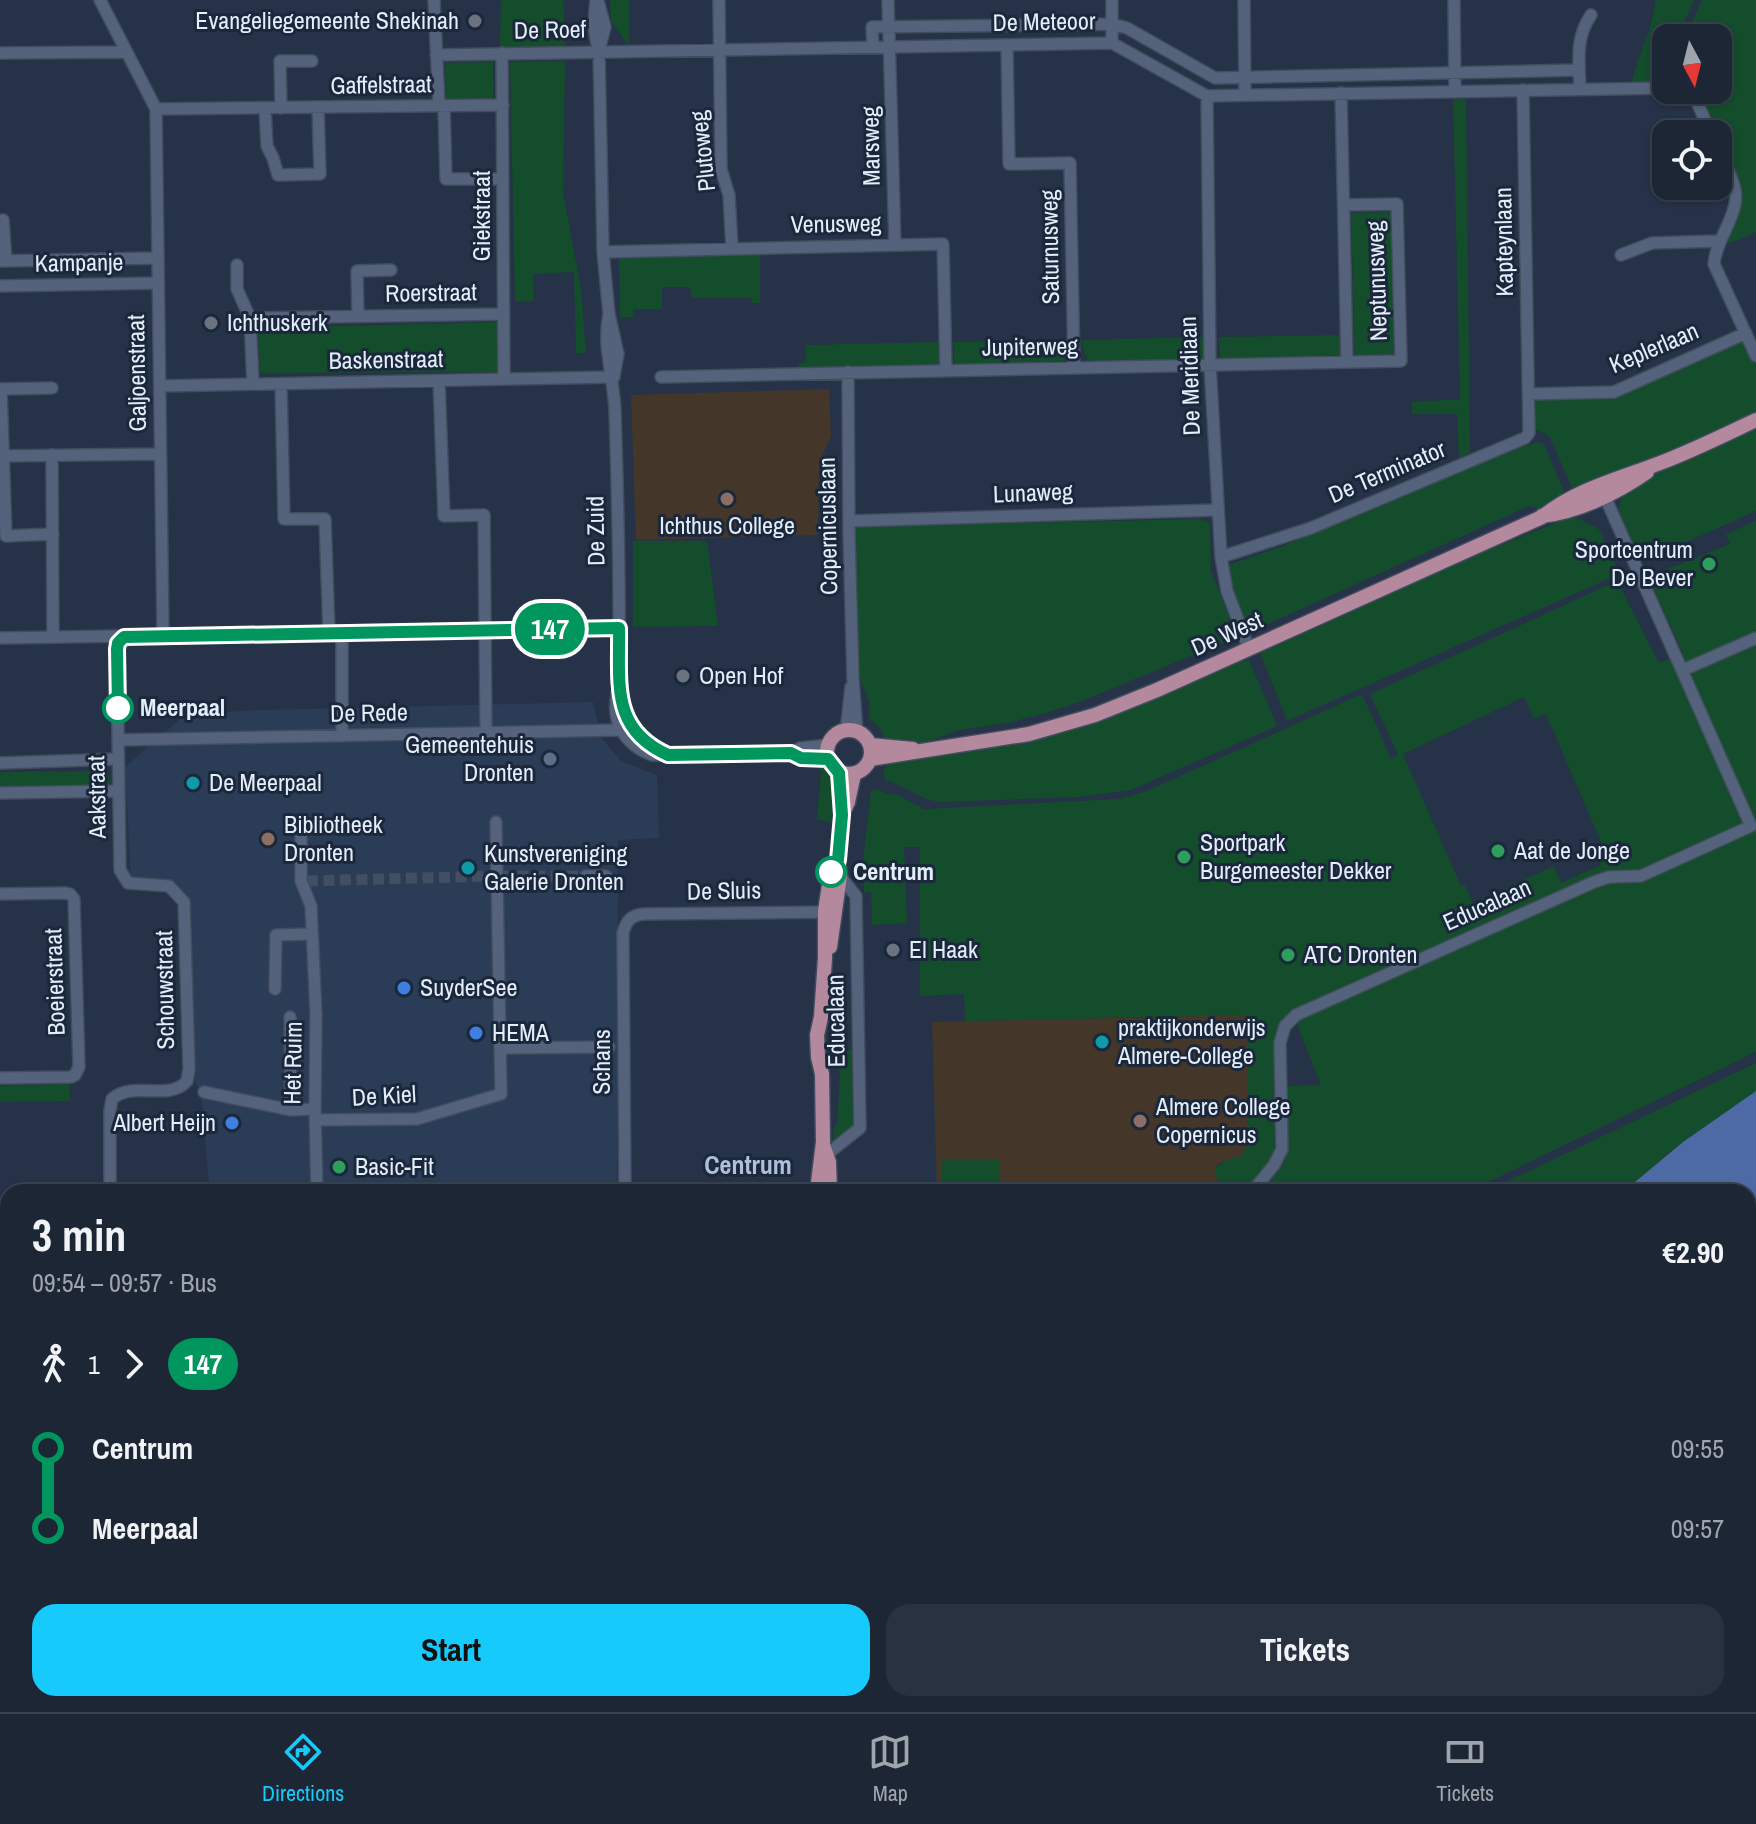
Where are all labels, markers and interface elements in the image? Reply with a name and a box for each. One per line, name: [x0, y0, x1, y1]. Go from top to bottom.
place label: Evangeliegemeente Shekinah: [195, 4, 459, 36]
street label: De Meteoor: [992, 4, 1096, 38]
marker: Evangeliegemeente Shekinah: [466, 12, 484, 30]
street label: De Roef: [514, 12, 587, 46]
north arrow: [1652, 24, 1732, 104]
map controls: [1652, 24, 1732, 200]
street label: Gaffelstraat: [330, 67, 432, 101]
street label: Marsweg: [853, 106, 887, 186]
street label: Plutoweg: [682, 109, 722, 193]
button: locate: [1652, 120, 1732, 200]
street label: Giekstraat: [465, 170, 497, 261]
street label: Kapteynlaan: [1486, 187, 1520, 297]
street label: Saturnusweg: [1032, 189, 1066, 305]
street label: Venusweg: [790, 206, 882, 240]
street label: Neptunusweg: [1358, 220, 1394, 342]
street label: Kampanje: [34, 245, 124, 279]
street label: Roerstraat: [385, 275, 478, 309]
place label: Ichthuskerk: [227, 306, 328, 338]
street label: Galjoenstraat: [119, 314, 153, 432]
marker: Ichthuskerk: [202, 314, 220, 332]
street label: Keplerlaan: [1604, 314, 1703, 380]
street label: De Meridiaan: [1171, 316, 1207, 436]
street label: Jupiterweg: [982, 329, 1078, 363]
street label: Baskenstraat: [328, 342, 444, 376]
street label: De Terminator: [1323, 432, 1451, 510]
street label: Copernicuslaan: [810, 457, 844, 595]
street label: Lunaweg: [992, 475, 1073, 509]
marker: Ichthus College: [718, 490, 736, 508]
street label: De Zuid: [578, 496, 612, 566]
place label: Ichthus College: [659, 509, 795, 541]
place label: Sportcentrum De Bever: [1575, 533, 1693, 593]
marker: Sportcentrum De Bever: [1700, 555, 1718, 573]
line badge: 147: [504, 603, 596, 655]
street label: De West: [1186, 603, 1268, 663]
text: 147: [531, 610, 569, 648]
place label: Open Hof: [699, 659, 784, 691]
marker: Open Hof: [674, 667, 692, 685]
place label: Meerpaal: [140, 691, 225, 723]
marker: Meerpaal: [103, 693, 133, 723]
street label: De Rede: [330, 695, 408, 729]
place label: Gemeentehuis Dronten: [405, 728, 534, 788]
marker: Gemeentehuis Dronten: [541, 750, 559, 768]
street label: Aakstraat: [79, 755, 113, 840]
place label: De Meerpaal: [209, 766, 322, 798]
marker: De Meerpaal: [184, 774, 202, 792]
place label: Bibliotheek Dronten: [284, 808, 383, 868]
place label: Sportpark Burgemeester Dekker: [1200, 826, 1392, 886]
marker: Bibliotheek Dronten: [259, 830, 277, 848]
place label: Aat de Jonge: [1513, 834, 1630, 866]
place label: Kunstvereniging Galerie Dronten: [484, 837, 627, 897]
marker: Aat de Jonge: [1489, 842, 1507, 860]
marker: Sportpark Burgemeester Dekker: [1175, 848, 1193, 866]
place label: Centrum: [853, 855, 934, 887]
marker: Centrum: [816, 857, 846, 887]
marker: Kunstvereniging Galerie Dronten: [459, 859, 477, 877]
street label: Educalaan: [1438, 871, 1536, 938]
street label: De Sluis: [687, 873, 761, 907]
street label: Boeierstraat: [36, 927, 72, 1036]
street label: Schouwstraat: [147, 930, 181, 1050]
place label: El Haak: [909, 933, 978, 965]
place label: ATC Dronten: [1303, 938, 1417, 970]
marker: El Haak: [884, 941, 902, 959]
marker: ATC Dronten: [1279, 946, 1297, 964]
place label: SuyderSee: [420, 971, 517, 1003]
street label: Educalaan: [818, 974, 852, 1068]
marker: SuyderSee: [395, 979, 413, 997]
place label: praktijkonderwijs Almere-College: [1117, 1011, 1266, 1071]
place label: HEMA: [492, 1016, 550, 1048]
street label: Het Ruim: [275, 1021, 309, 1105]
marker: HEMA: [467, 1024, 485, 1042]
street label: Schans: [585, 1029, 617, 1095]
marker: praktijkonderwijs Almere-College: [1093, 1033, 1111, 1051]
street label: De Kiel: [351, 1077, 417, 1113]
place label: Almere College Copernicus: [1155, 1090, 1291, 1150]
place label: Albert Heijn: [112, 1106, 216, 1138]
marker: Almere College Copernicus: [1131, 1112, 1149, 1130]
marker: Albert Heijn: [223, 1114, 241, 1132]
district label: Centrum: [704, 1147, 792, 1182]
place label: Basic-Fit: [355, 1150, 434, 1182]
marker: Basic-Fit: [330, 1158, 348, 1176]
text: 3 min: [32, 1205, 126, 1265]
text: €2.90: [1662, 1232, 1724, 1272]
text: 09:54 – 09:57 · Bus: [32, 1265, 217, 1300]
icon: walk: [32, 1342, 76, 1386]
icon: forward: [112, 1342, 156, 1386]
text: 147: [184, 1345, 222, 1383]
text: 1: [88, 1347, 100, 1382]
text: Centrum: [92, 1428, 193, 1468]
text: 09:55: [1671, 1431, 1724, 1466]
text: Meerpaal: [92, 1508, 199, 1548]
text: 09:57: [1671, 1511, 1724, 1546]
button: Start: [32, 1604, 870, 1696]
button: Tickets: [886, 1604, 1724, 1696]
tab: Directions: [262, 1730, 344, 1808]
tab: Map: [868, 1730, 912, 1808]
tab: Tickets: [1436, 1730, 1494, 1808]

